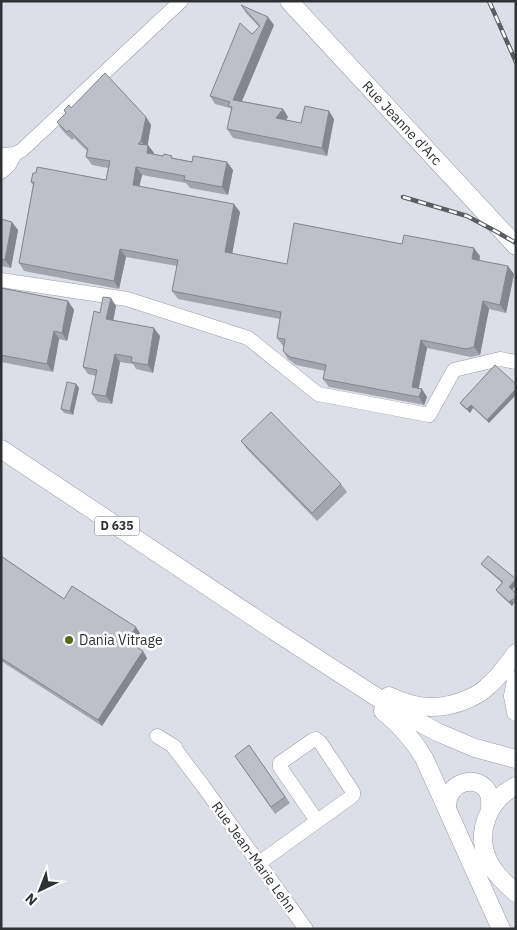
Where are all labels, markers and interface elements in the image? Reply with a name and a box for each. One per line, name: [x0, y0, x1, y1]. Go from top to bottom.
street label: Rue Jeanne d'Arc: [358, 77, 446, 169]
road number: D 635: [94, 516, 140, 536]
place label: Dania Vitrage: [79, 631, 163, 649]
marker: Dania Vitrage: [63, 634, 75, 646]
street label: Rue Jean-Marie Lehn: [208, 798, 300, 916]
north arrow: [15, 865, 65, 915]
text: N: [21, 889, 41, 910]

